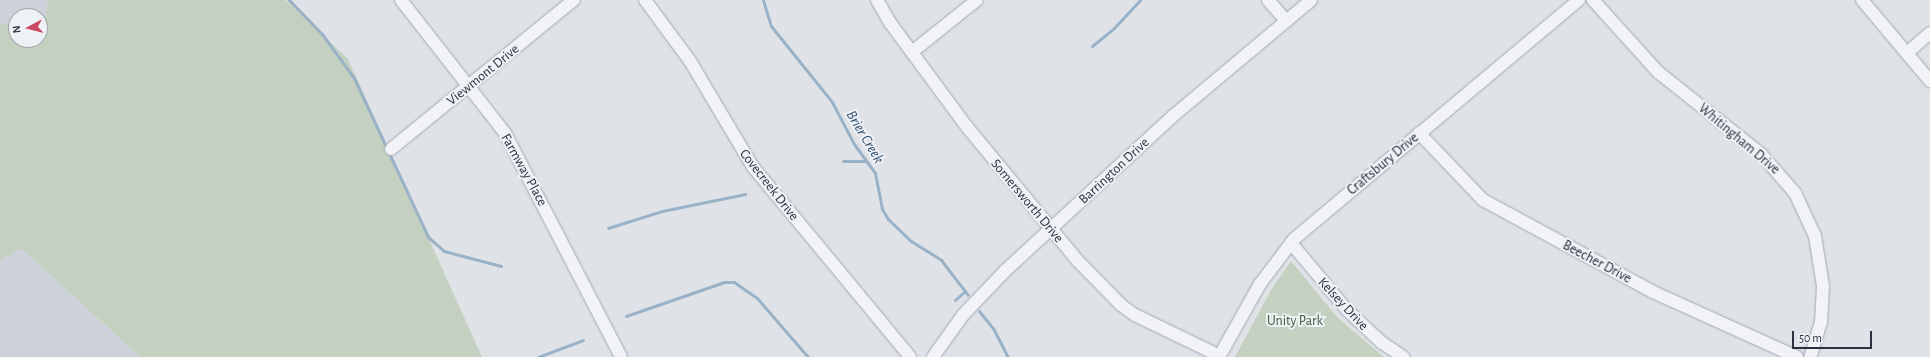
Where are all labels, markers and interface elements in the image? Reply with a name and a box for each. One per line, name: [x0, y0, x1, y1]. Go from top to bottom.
north arrow: [8, 8, 48, 48]
text: N: [11, 25, 23, 34]
street label: Viewmont Drive: [443, 41, 523, 109]
street label: Whitingham Drive: [1695, 100, 1783, 178]
water label: Brier Creek: [842, 107, 888, 167]
street label: Craftsbury Drive: [1344, 129, 1422, 199]
street label: Farmway Place: [497, 131, 551, 209]
street label: Barrington Drive: [1075, 134, 1153, 208]
street label: Covecreek Drive: [736, 146, 802, 224]
street label: Somersworth Drive: [987, 156, 1067, 246]
street label: Beecher Drive: [1560, 237, 1634, 287]
street label: Kelsey Drive: [1314, 274, 1372, 334]
park label: Unity Park: [1267, 313, 1323, 329]
scale bar: [1794, 323, 1874, 349]
text: 50 m: [1799, 332, 1822, 344]

